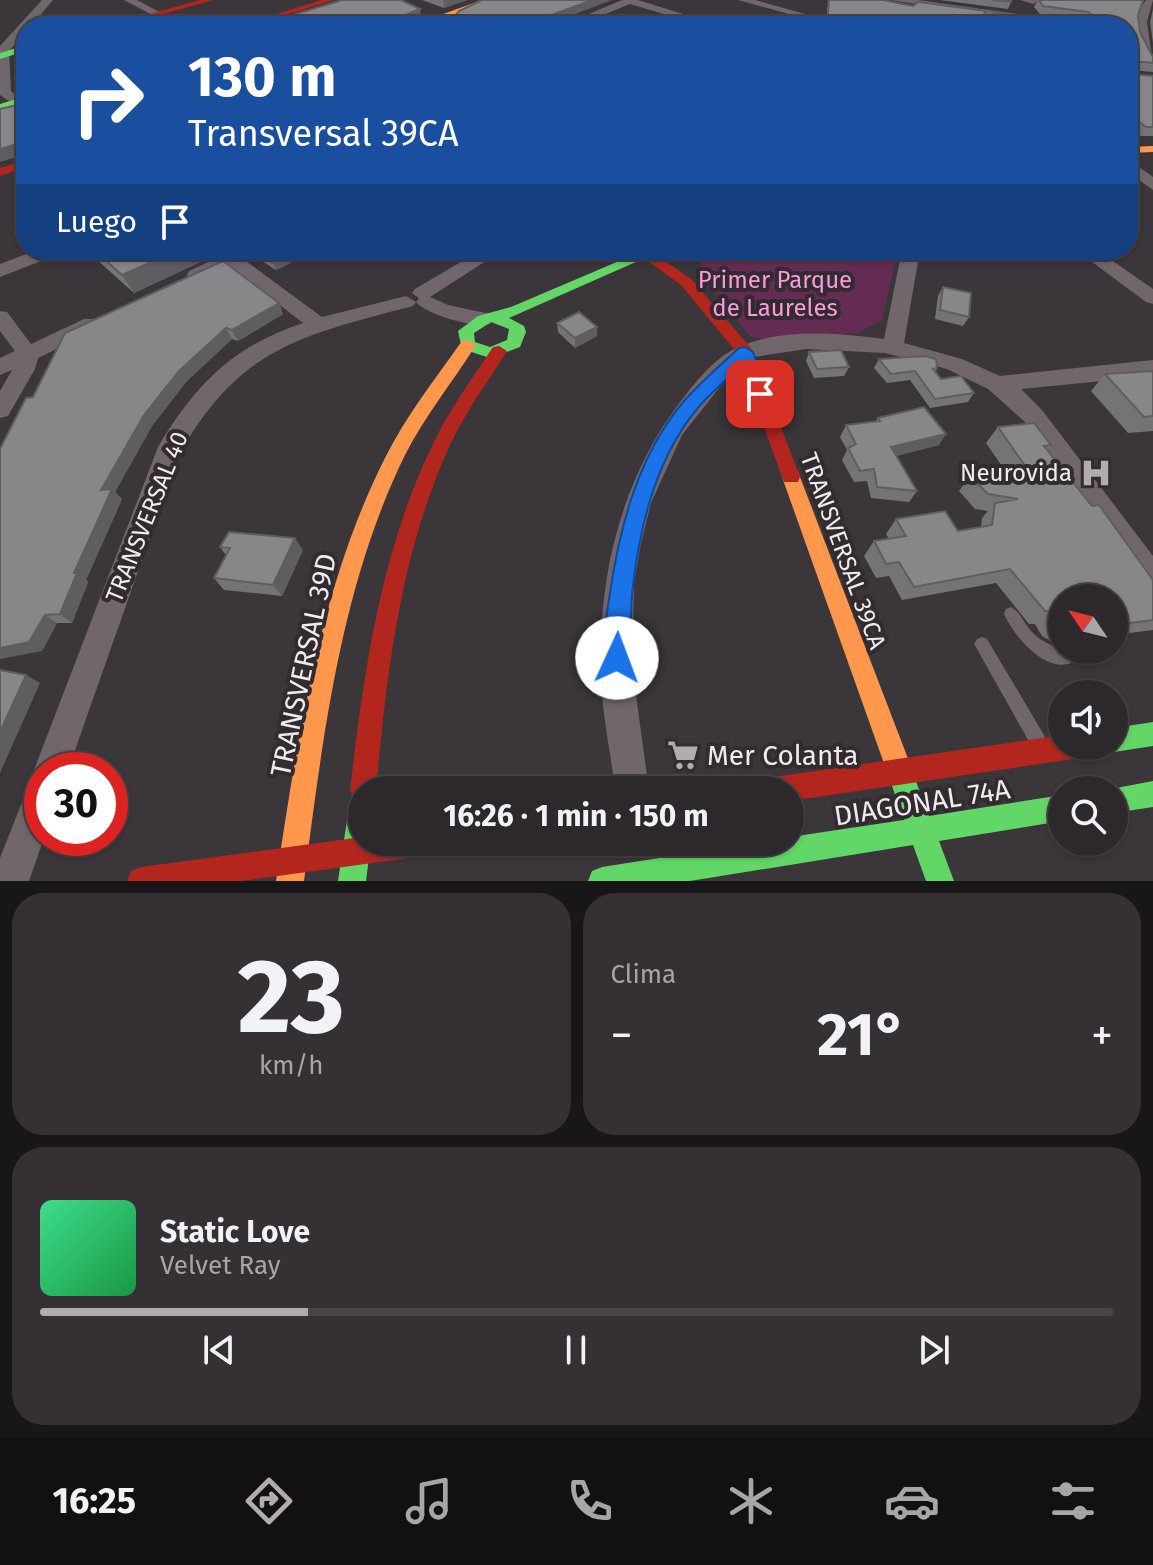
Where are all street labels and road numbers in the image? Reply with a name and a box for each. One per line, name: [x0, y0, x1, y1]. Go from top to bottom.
street label: TRANSVERSAL 40: [100, 428, 194, 606]
street label: TRANSVERSAL 39CA: [794, 449, 892, 653]
street label: TRANSVERSAL 39D: [264, 550, 343, 780]
street label: DIAGONAL 74A: [832, 772, 1013, 833]

